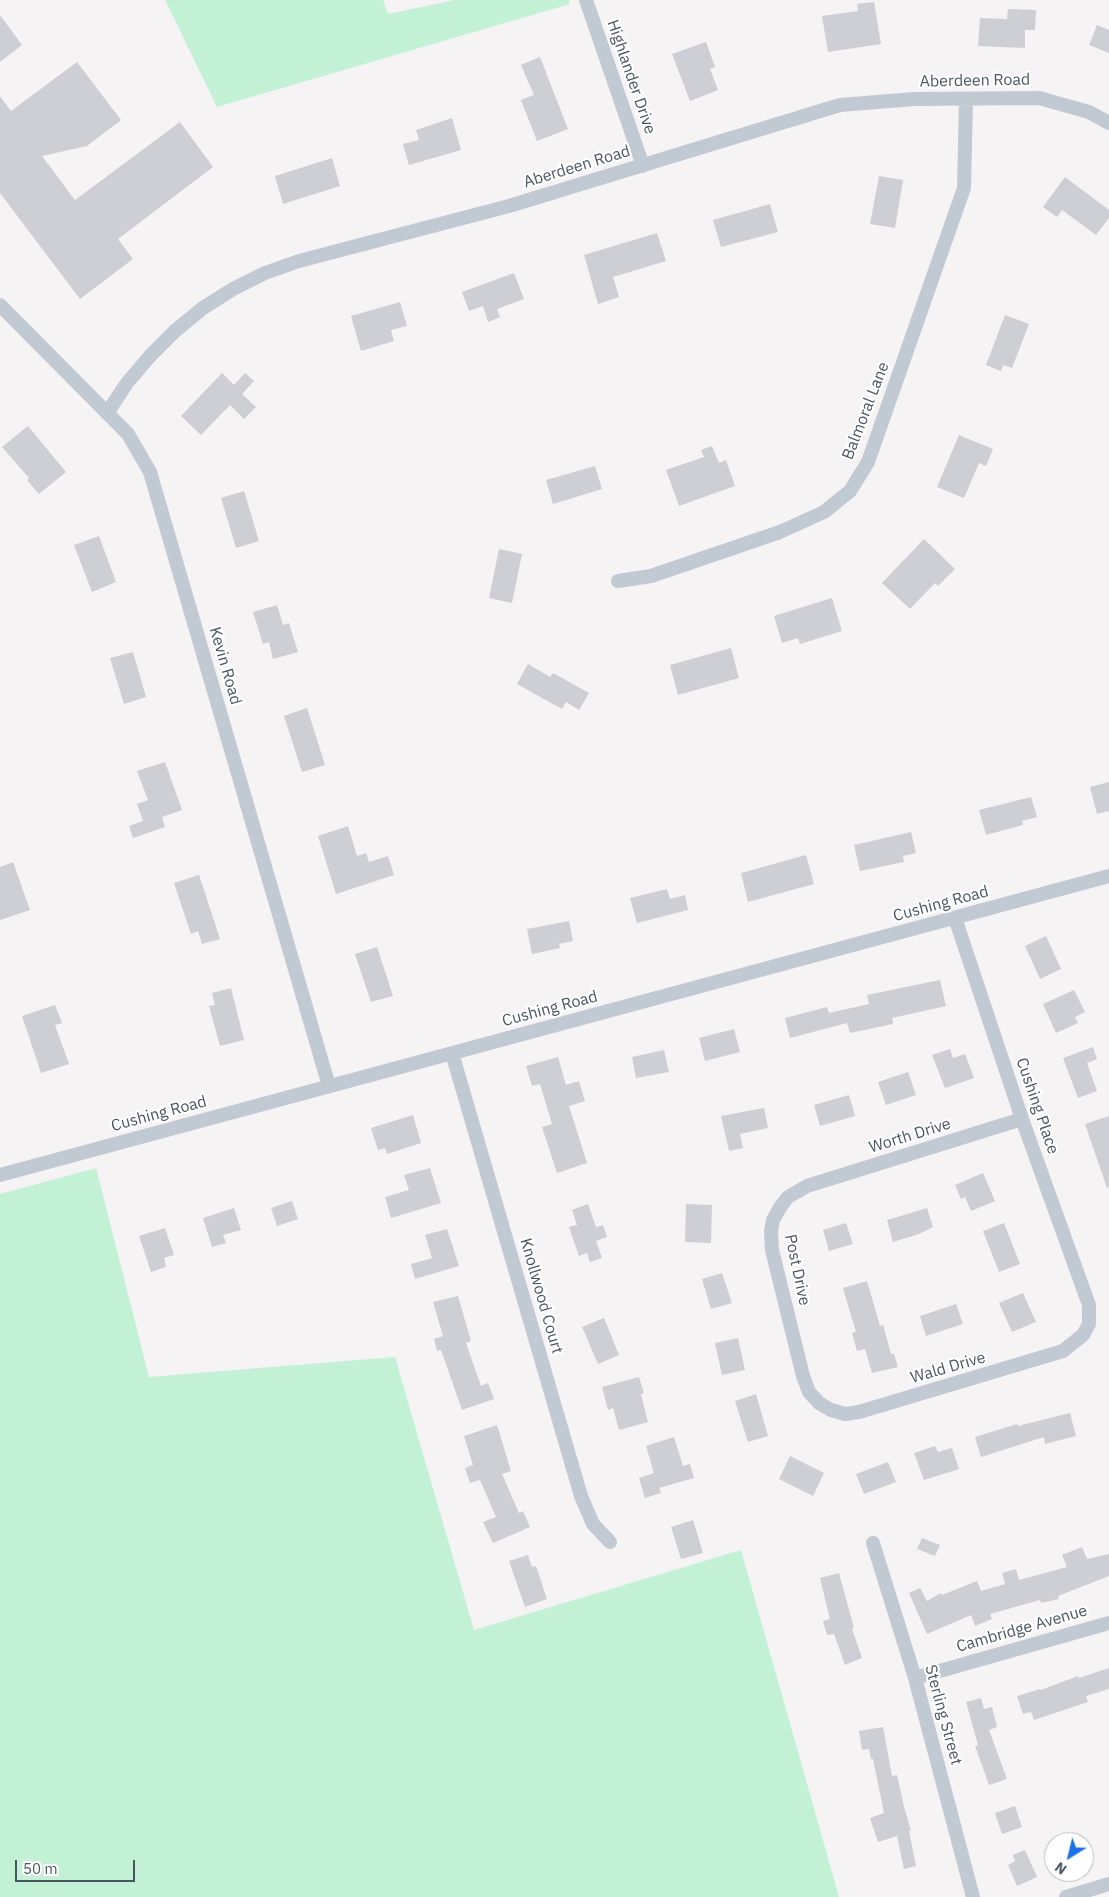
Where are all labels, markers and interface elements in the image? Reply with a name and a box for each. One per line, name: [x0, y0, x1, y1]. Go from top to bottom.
street label: Highlander Drive: [602, 17, 660, 137]
street label: Aberdeen Road: [920, 70, 1030, 92]
street label: Aberdeen Road: [521, 142, 633, 192]
street label: Balmoral Lane: [839, 359, 893, 463]
street label: Kevin Road: [205, 625, 245, 707]
street label: Cushing Road: [891, 882, 991, 926]
street label: Cushing Road: [500, 987, 600, 1031]
street label: Cushing Place: [1012, 1055, 1062, 1157]
street label: Cushing Road: [109, 1092, 209, 1136]
street label: Worth Drive: [867, 1114, 953, 1158]
street label: Post Drive: [780, 1233, 814, 1307]
street label: Knollwood Court: [515, 1236, 567, 1356]
street label: Wald Drive: [908, 1348, 988, 1388]
street label: Cambridge Avenue: [954, 1601, 1090, 1657]
street label: Sterling Street: [920, 1663, 966, 1767]
north arrow: [1044, 1832, 1094, 1882]
scale bar: [18, 1850, 138, 1882]
text: N: [1051, 1858, 1070, 1879]
text: 50 m: [23, 1859, 58, 1878]

